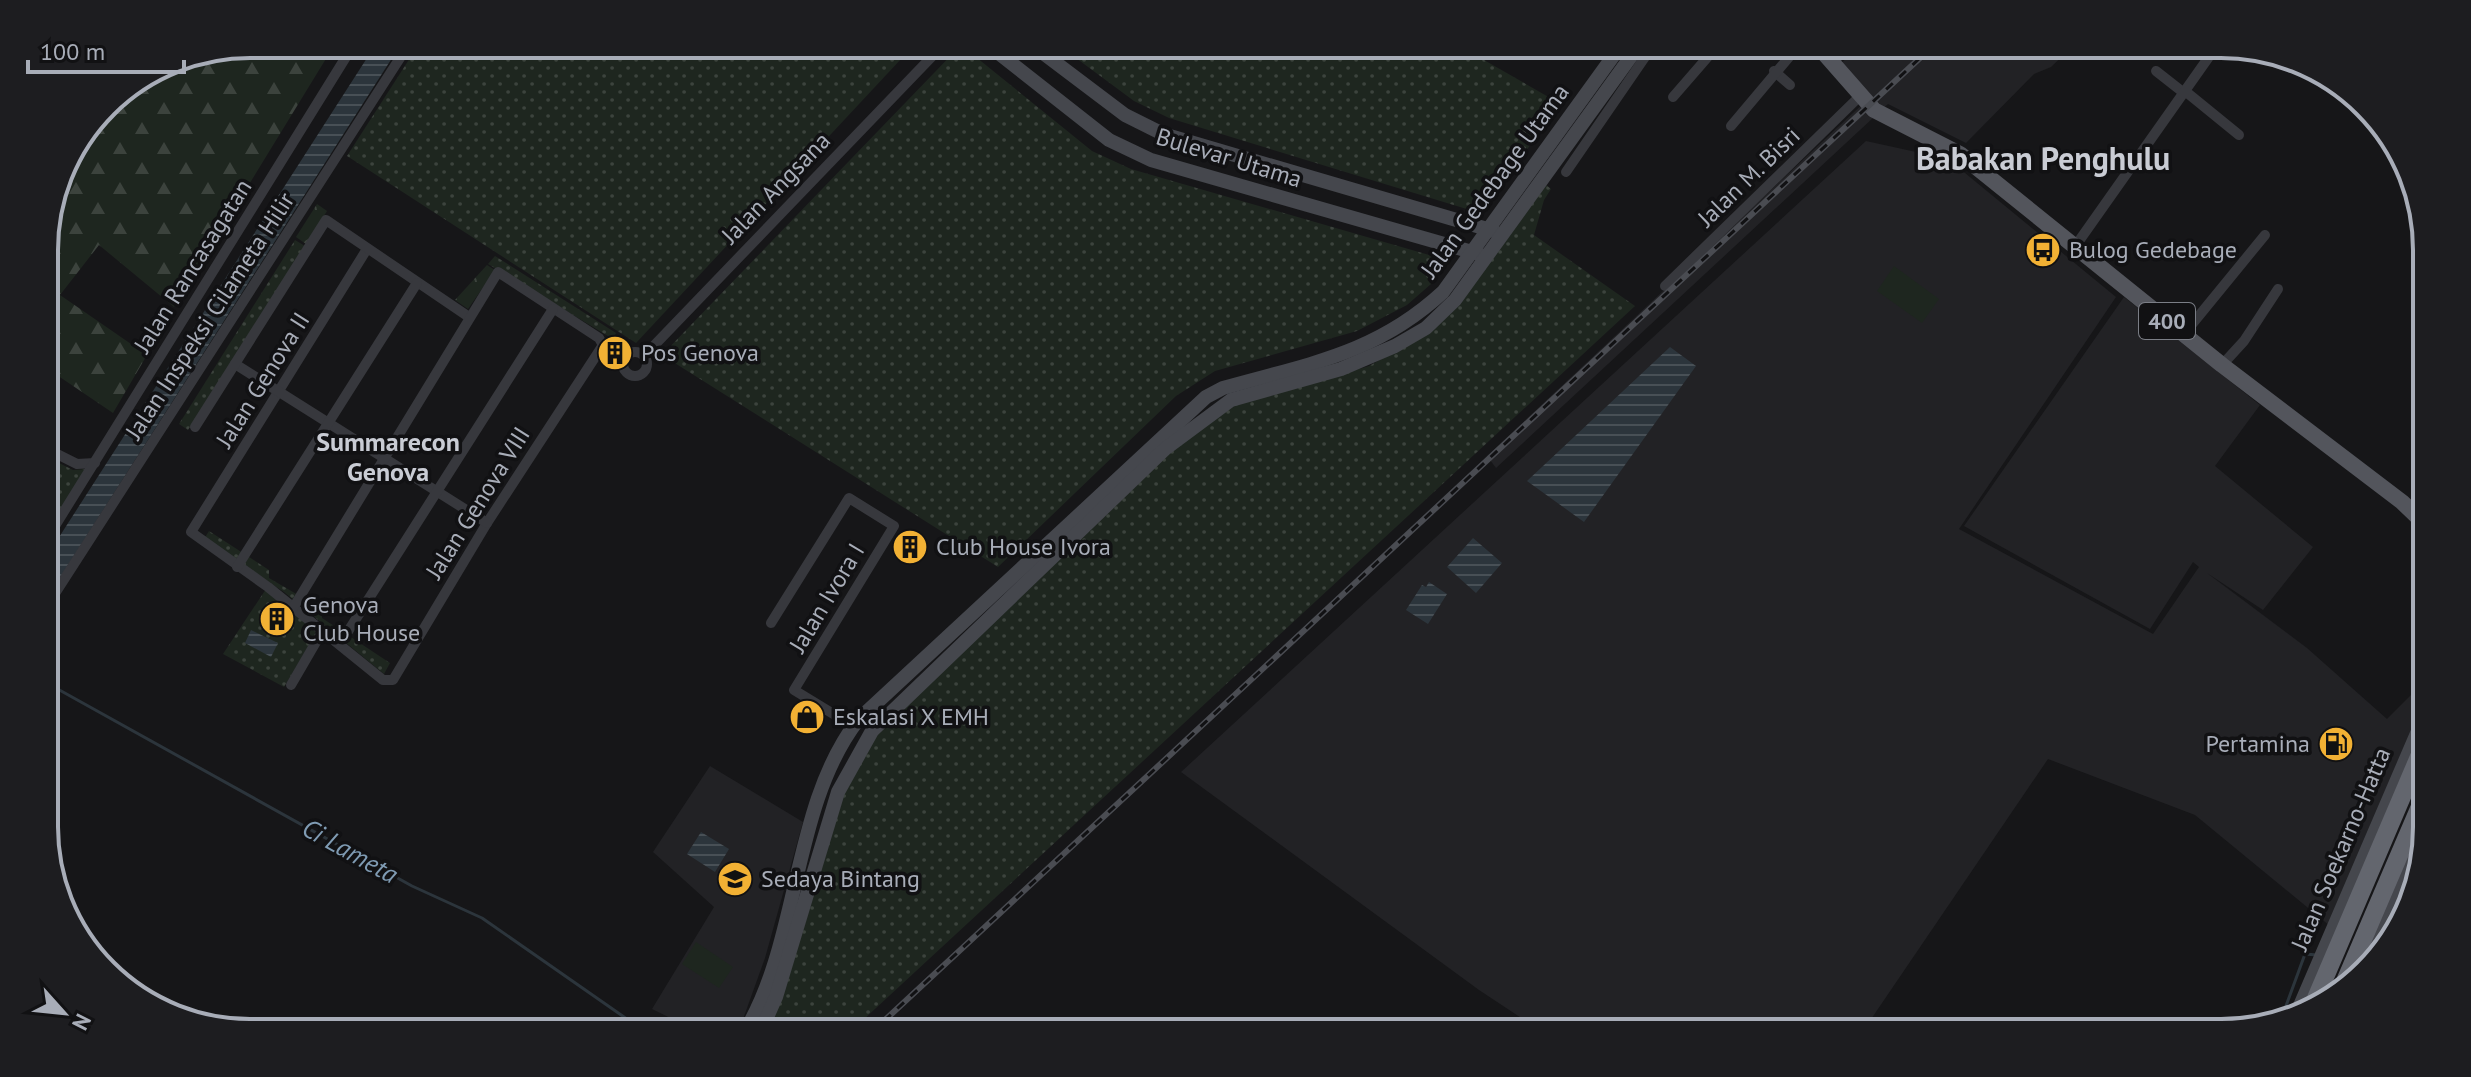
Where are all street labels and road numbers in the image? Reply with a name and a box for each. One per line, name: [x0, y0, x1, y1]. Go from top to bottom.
street label: Jalan Gedebage Utama: [1413, 77, 1576, 285]
street label: Jalan M. Bisri: [1690, 120, 1807, 234]
street label: Bulevar Utama: [1153, 121, 1306, 194]
street label: Jalan Angsana: [714, 125, 837, 251]
street label: Jalan Rancasagatan: [126, 173, 258, 359]
street label: Jalan Inspeksi Cilameta Hilir: [117, 186, 301, 446]
road number: 400: [2139, 303, 2195, 339]
street label: Jalan Genova II: [208, 306, 316, 454]
street label: Jalan Genova VIII: [418, 421, 537, 585]
street label: Jalan Ivora I: [781, 537, 871, 659]
street label: Jalan Soekarno-Hatta: [2283, 743, 2397, 956]

